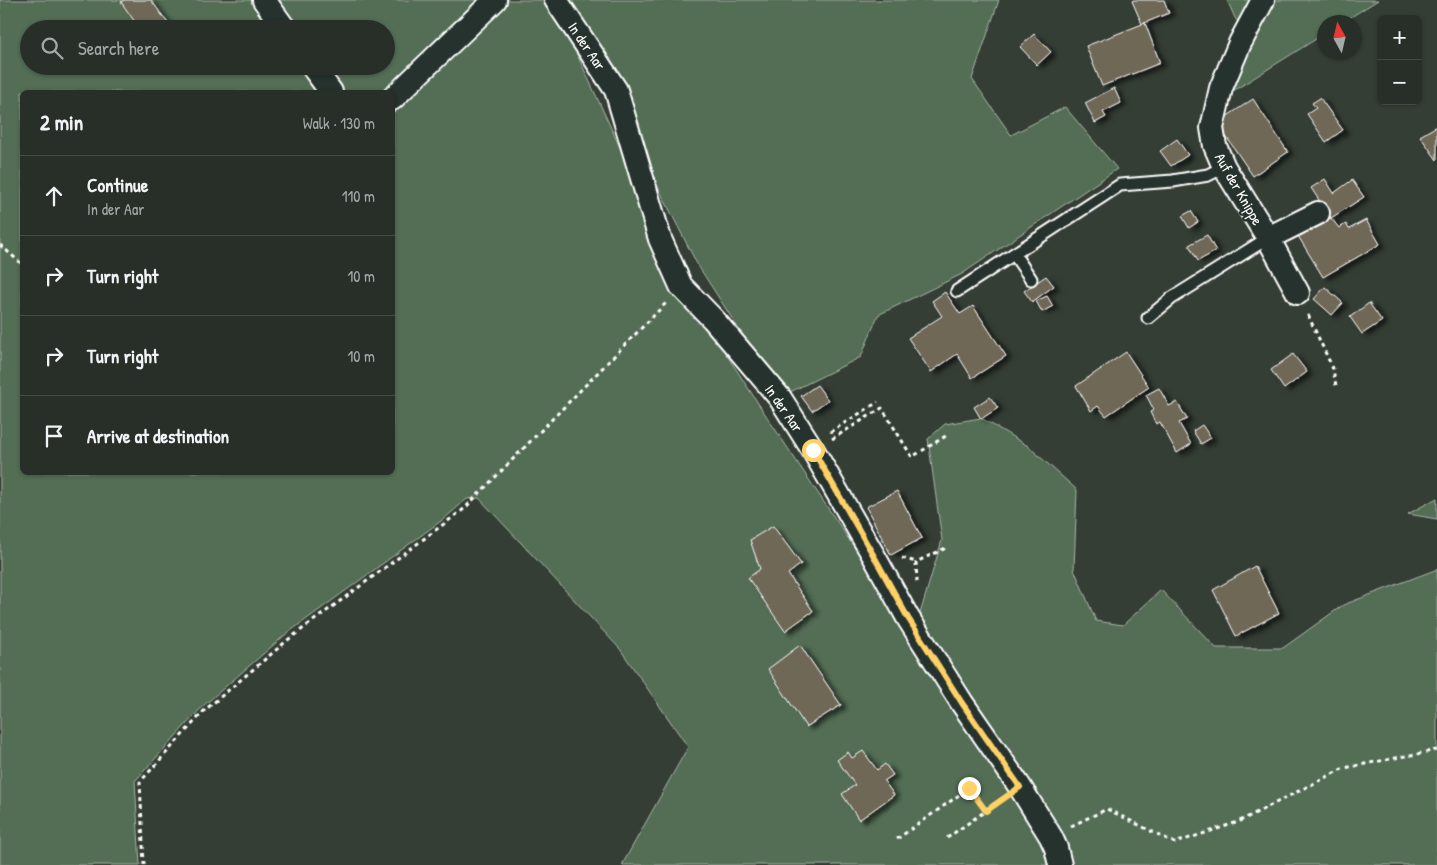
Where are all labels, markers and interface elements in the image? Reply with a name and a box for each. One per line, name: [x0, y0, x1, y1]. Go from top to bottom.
north arrow: [1317, 15, 1362, 60]
map controls: [1377, 15, 1422, 105]
button: +: [1377, 15, 1422, 60]
street label: In der Aar: [563, 18, 611, 74]
search box: [20, 20, 395, 75]
icon: search: [38, 34, 66, 62]
text: Search here: [78, 35, 159, 61]
button: −: [1377, 60, 1422, 105]
text: 2 min: [40, 108, 83, 137]
text: Walk · 130 m: [303, 112, 375, 134]
street label: Auf der Knippe: [1210, 149, 1268, 229]
text: Continue: [87, 172, 148, 198]
icon: ahead: [40, 182, 68, 210]
text: 110 m: [342, 185, 375, 207]
text: In der Aar: [87, 198, 144, 220]
icon: right: [40, 262, 68, 290]
text: Turn right: [87, 263, 158, 289]
text: 10 m: [347, 265, 375, 287]
icon: right: [40, 342, 68, 370]
text: Turn right: [87, 343, 158, 369]
text: 10 m: [347, 345, 375, 367]
street label: In der Aar: [760, 380, 808, 436]
icon: arrive: [40, 422, 68, 450]
text: Arrive at destination: [87, 423, 229, 449]
route start: [802, 439, 825, 462]
route end: [958, 777, 981, 800]

